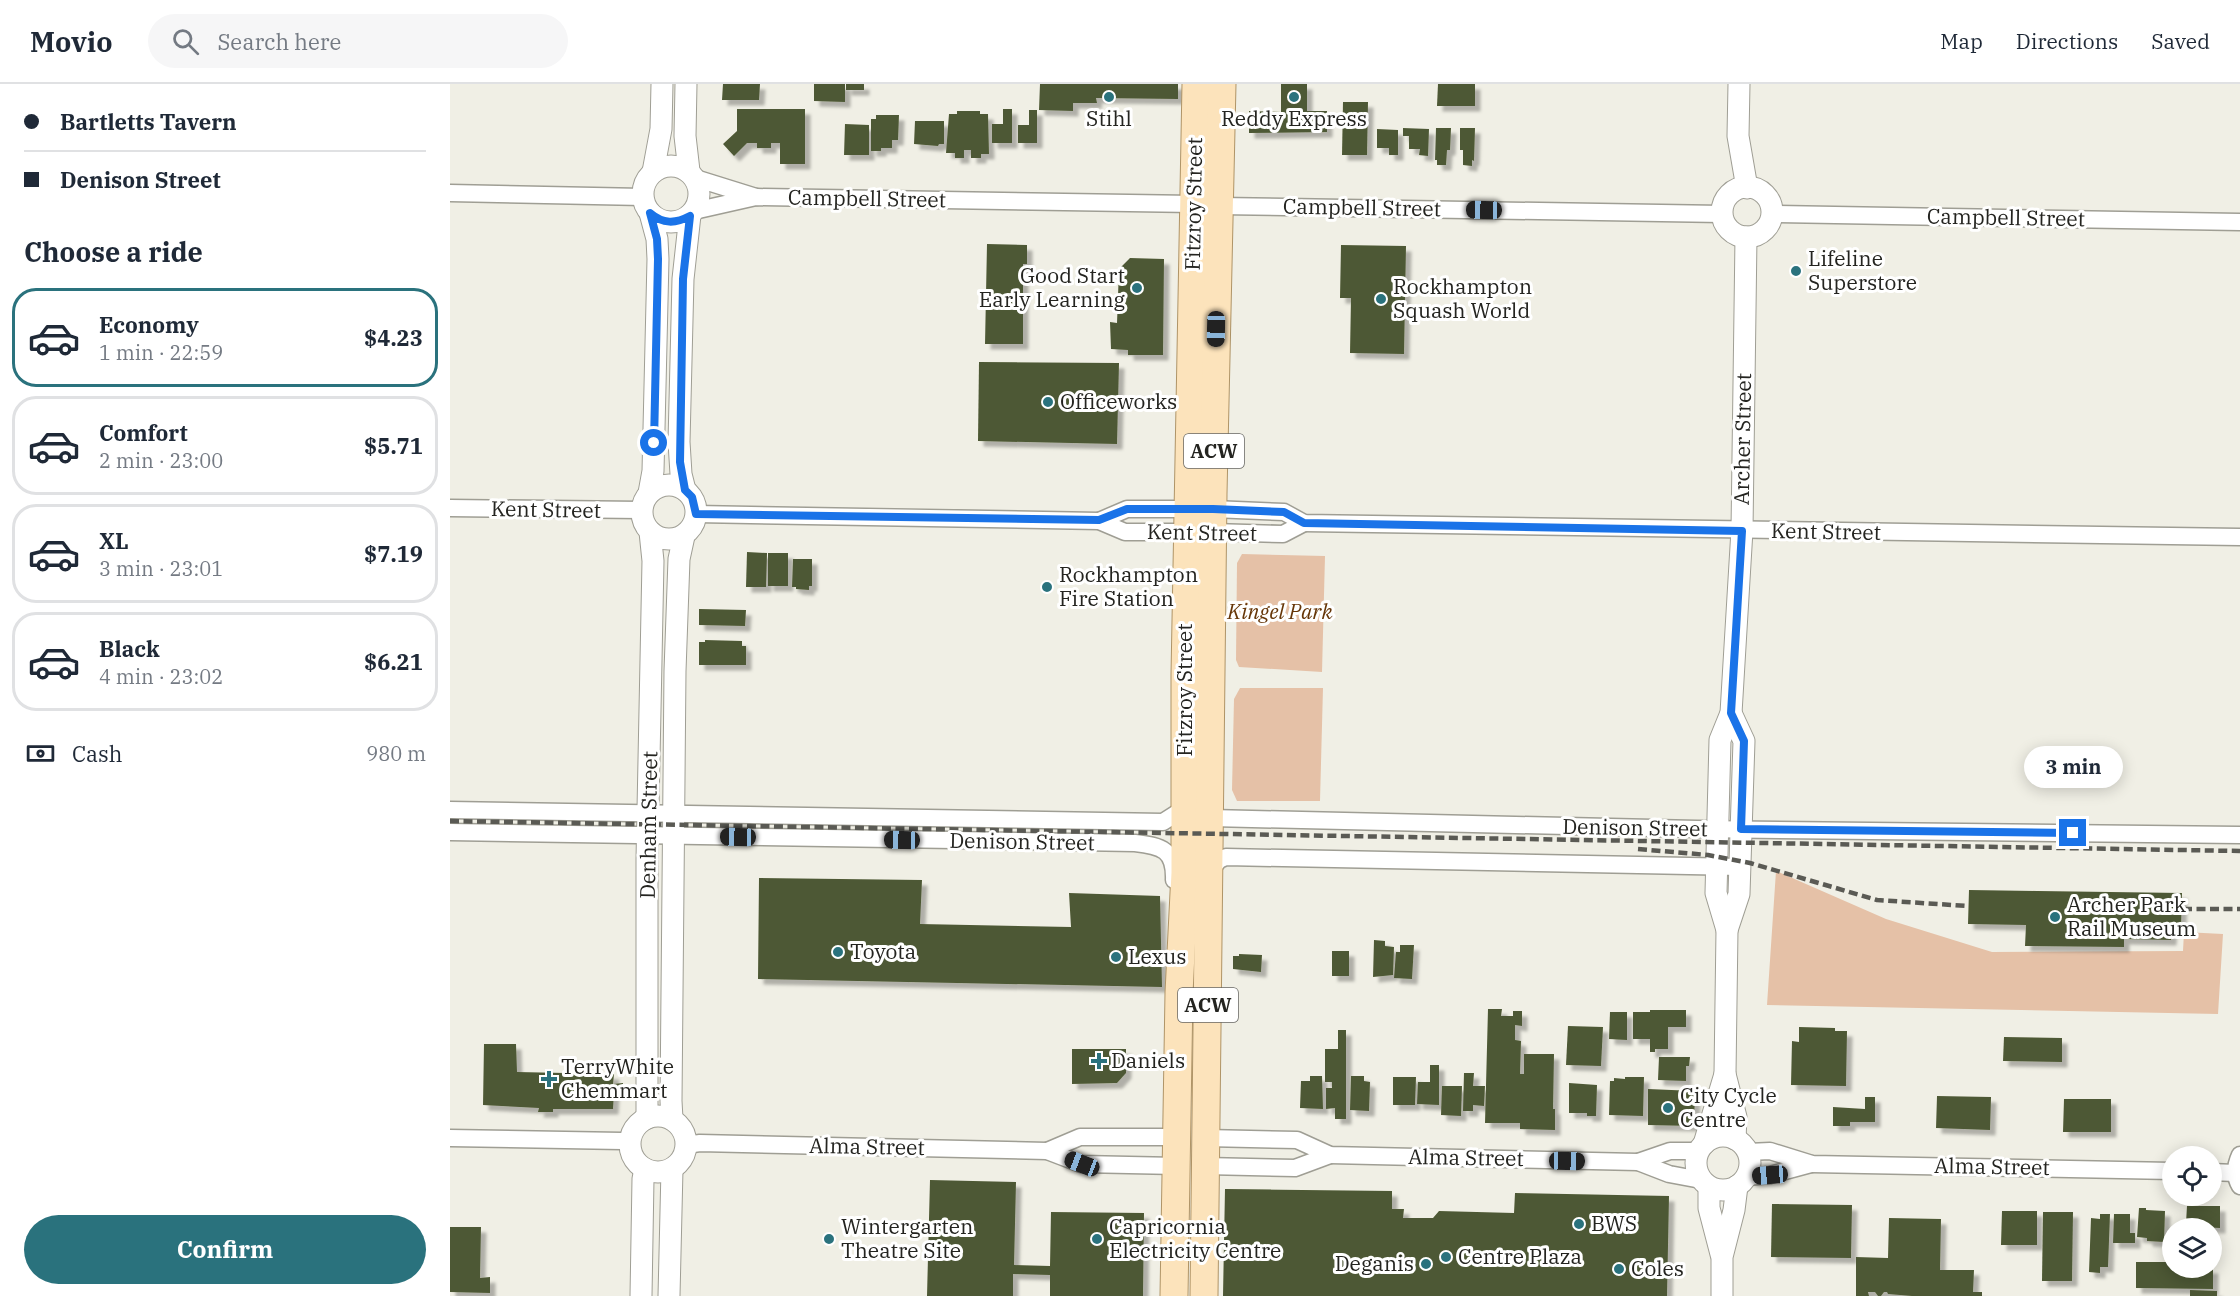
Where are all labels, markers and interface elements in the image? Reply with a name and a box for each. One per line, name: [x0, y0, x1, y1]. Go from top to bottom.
search box: [148, 14, 568, 68]
text: Movio: [30, 23, 112, 60]
icon: search: [169, 25, 202, 58]
text: Search here: [217, 27, 341, 56]
text: Map: [1940, 27, 1983, 55]
text: Directions: [2016, 27, 2118, 55]
text: Saved: [2151, 27, 2210, 55]
marker: Stihl: [1102, 90, 1116, 104]
marker: Reddy Express: [1287, 90, 1301, 104]
place label: Stihl: [1086, 104, 1132, 132]
place label: Reddy Express: [1221, 104, 1367, 132]
text: Bartletts Tavern: [60, 107, 237, 136]
street label: Fitzroy Street: [1178, 137, 1208, 271]
text: Denison Street: [60, 165, 221, 194]
street label: Campbell Street: [788, 183, 946, 213]
street label: Campbell Street: [1283, 192, 1441, 222]
car: [1466, 201, 1502, 219]
street label: Campbell Street: [1927, 202, 2085, 232]
text: Choose a ride: [24, 234, 203, 269]
place label: Lifeline Superstore: [1808, 244, 1917, 296]
place label: Good Start Early Learning: [979, 261, 1126, 313]
marker: Lifeline Superstore: [1789, 264, 1803, 278]
place label: Rockhampton Squash World: [1393, 272, 1532, 324]
marker: Good Start Early Learning: [1130, 281, 1144, 295]
marker: Rockhampton Squash World: [1374, 292, 1388, 306]
text: Economy: [99, 310, 199, 339]
icon: car: [27, 311, 81, 365]
car: [1207, 311, 1225, 347]
text: $4.23: [364, 323, 423, 352]
text: 1 min · 22:59: [99, 339, 223, 366]
street label: Archer Street: [1727, 373, 1757, 505]
place label: Officeworks: [1060, 387, 1177, 415]
marker: Officeworks: [1041, 395, 1055, 409]
text: Comfort: [99, 418, 188, 447]
icon: car: [27, 419, 81, 473]
route start: [640, 429, 667, 456]
text: $5.71: [364, 431, 423, 460]
road number: ACW: [1184, 434, 1244, 468]
text: 2 min · 23:00: [99, 447, 223, 474]
street label: Kent Street: [491, 494, 601, 524]
street label: Kent Street: [1771, 516, 1881, 546]
street label: Kent Street: [1147, 517, 1257, 547]
text: XL: [99, 526, 129, 555]
icon: car: [27, 527, 81, 581]
text: $7.19: [364, 539, 423, 568]
text: 3 min · 23:01: [99, 555, 223, 582]
place label: Rockhampton Fire Station: [1059, 560, 1198, 612]
marker: Rockhampton Fire Station: [1040, 580, 1054, 594]
park label: Kingel Park: [1226, 597, 1334, 625]
street label: Fitzroy Street: [1170, 623, 1198, 757]
text: Black: [99, 634, 160, 663]
icon: car: [27, 635, 81, 689]
text: $6.21: [364, 647, 423, 676]
text: 4 min · 23:02: [99, 663, 223, 690]
icon: cash: [24, 737, 57, 770]
text: Cash: [72, 739, 123, 768]
text: 980 m: [366, 740, 426, 767]
callout: 3 min: [2024, 746, 2122, 788]
street label: Denham Street: [633, 751, 663, 899]
text: 3 min: [2046, 753, 2102, 780]
street label: Denison Street: [1562, 812, 1708, 842]
route end: [2059, 819, 2086, 846]
street label: Denison Street: [949, 826, 1095, 856]
car: [720, 828, 756, 846]
car: [884, 831, 920, 849]
place label: Archer Park Rail Museum: [2067, 890, 2196, 942]
marker: Archer Park Rail Museum: [2048, 910, 2062, 924]
place label: Toyota: [850, 937, 916, 965]
place label: Lexus: [1128, 942, 1187, 970]
marker: Toyota: [831, 945, 845, 959]
marker: Lexus: [1109, 950, 1123, 964]
road number: ACW: [1178, 988, 1238, 1022]
place label: Daniels: [1111, 1046, 1185, 1074]
place label: TerryWhite Chemmart: [561, 1052, 674, 1104]
marker: Daniels: [1092, 1054, 1106, 1068]
marker: TerryWhite Chemmart: [542, 1072, 556, 1086]
place label: City Cycle Centre: [1680, 1081, 1777, 1133]
marker: City Cycle Centre: [1661, 1101, 1675, 1115]
street label: Alma Street: [809, 1131, 925, 1161]
street label: Alma Street: [1408, 1142, 1524, 1172]
map controls: [2162, 1146, 2222, 1278]
button: locate: [2162, 1146, 2222, 1206]
car: [1062, 1149, 1102, 1179]
street label: Alma Street: [1934, 1151, 2050, 1181]
car: [1549, 1152, 1585, 1170]
car: [1751, 1165, 1789, 1185]
place label: BWS: [1591, 1209, 1637, 1237]
place label: Wintergarten Theatre Site: [841, 1212, 973, 1264]
place label: Capricornia Electricity Centre: [1109, 1212, 1281, 1264]
button: Confirm: [24, 1215, 426, 1284]
marker: BWS: [1572, 1217, 1586, 1231]
button: layers: [2162, 1218, 2222, 1278]
marker: Wintergarten Theatre Site: [822, 1232, 836, 1246]
marker: Capricornia Electricity Centre: [1090, 1232, 1104, 1246]
place label: Centre Plaza: [1458, 1242, 1582, 1270]
place label: Deganis: [1335, 1249, 1414, 1277]
marker: Centre Plaza: [1439, 1250, 1453, 1264]
place label: Coles: [1631, 1254, 1684, 1282]
marker: Deganis: [1419, 1257, 1433, 1271]
marker: Coles: [1612, 1262, 1626, 1276]

